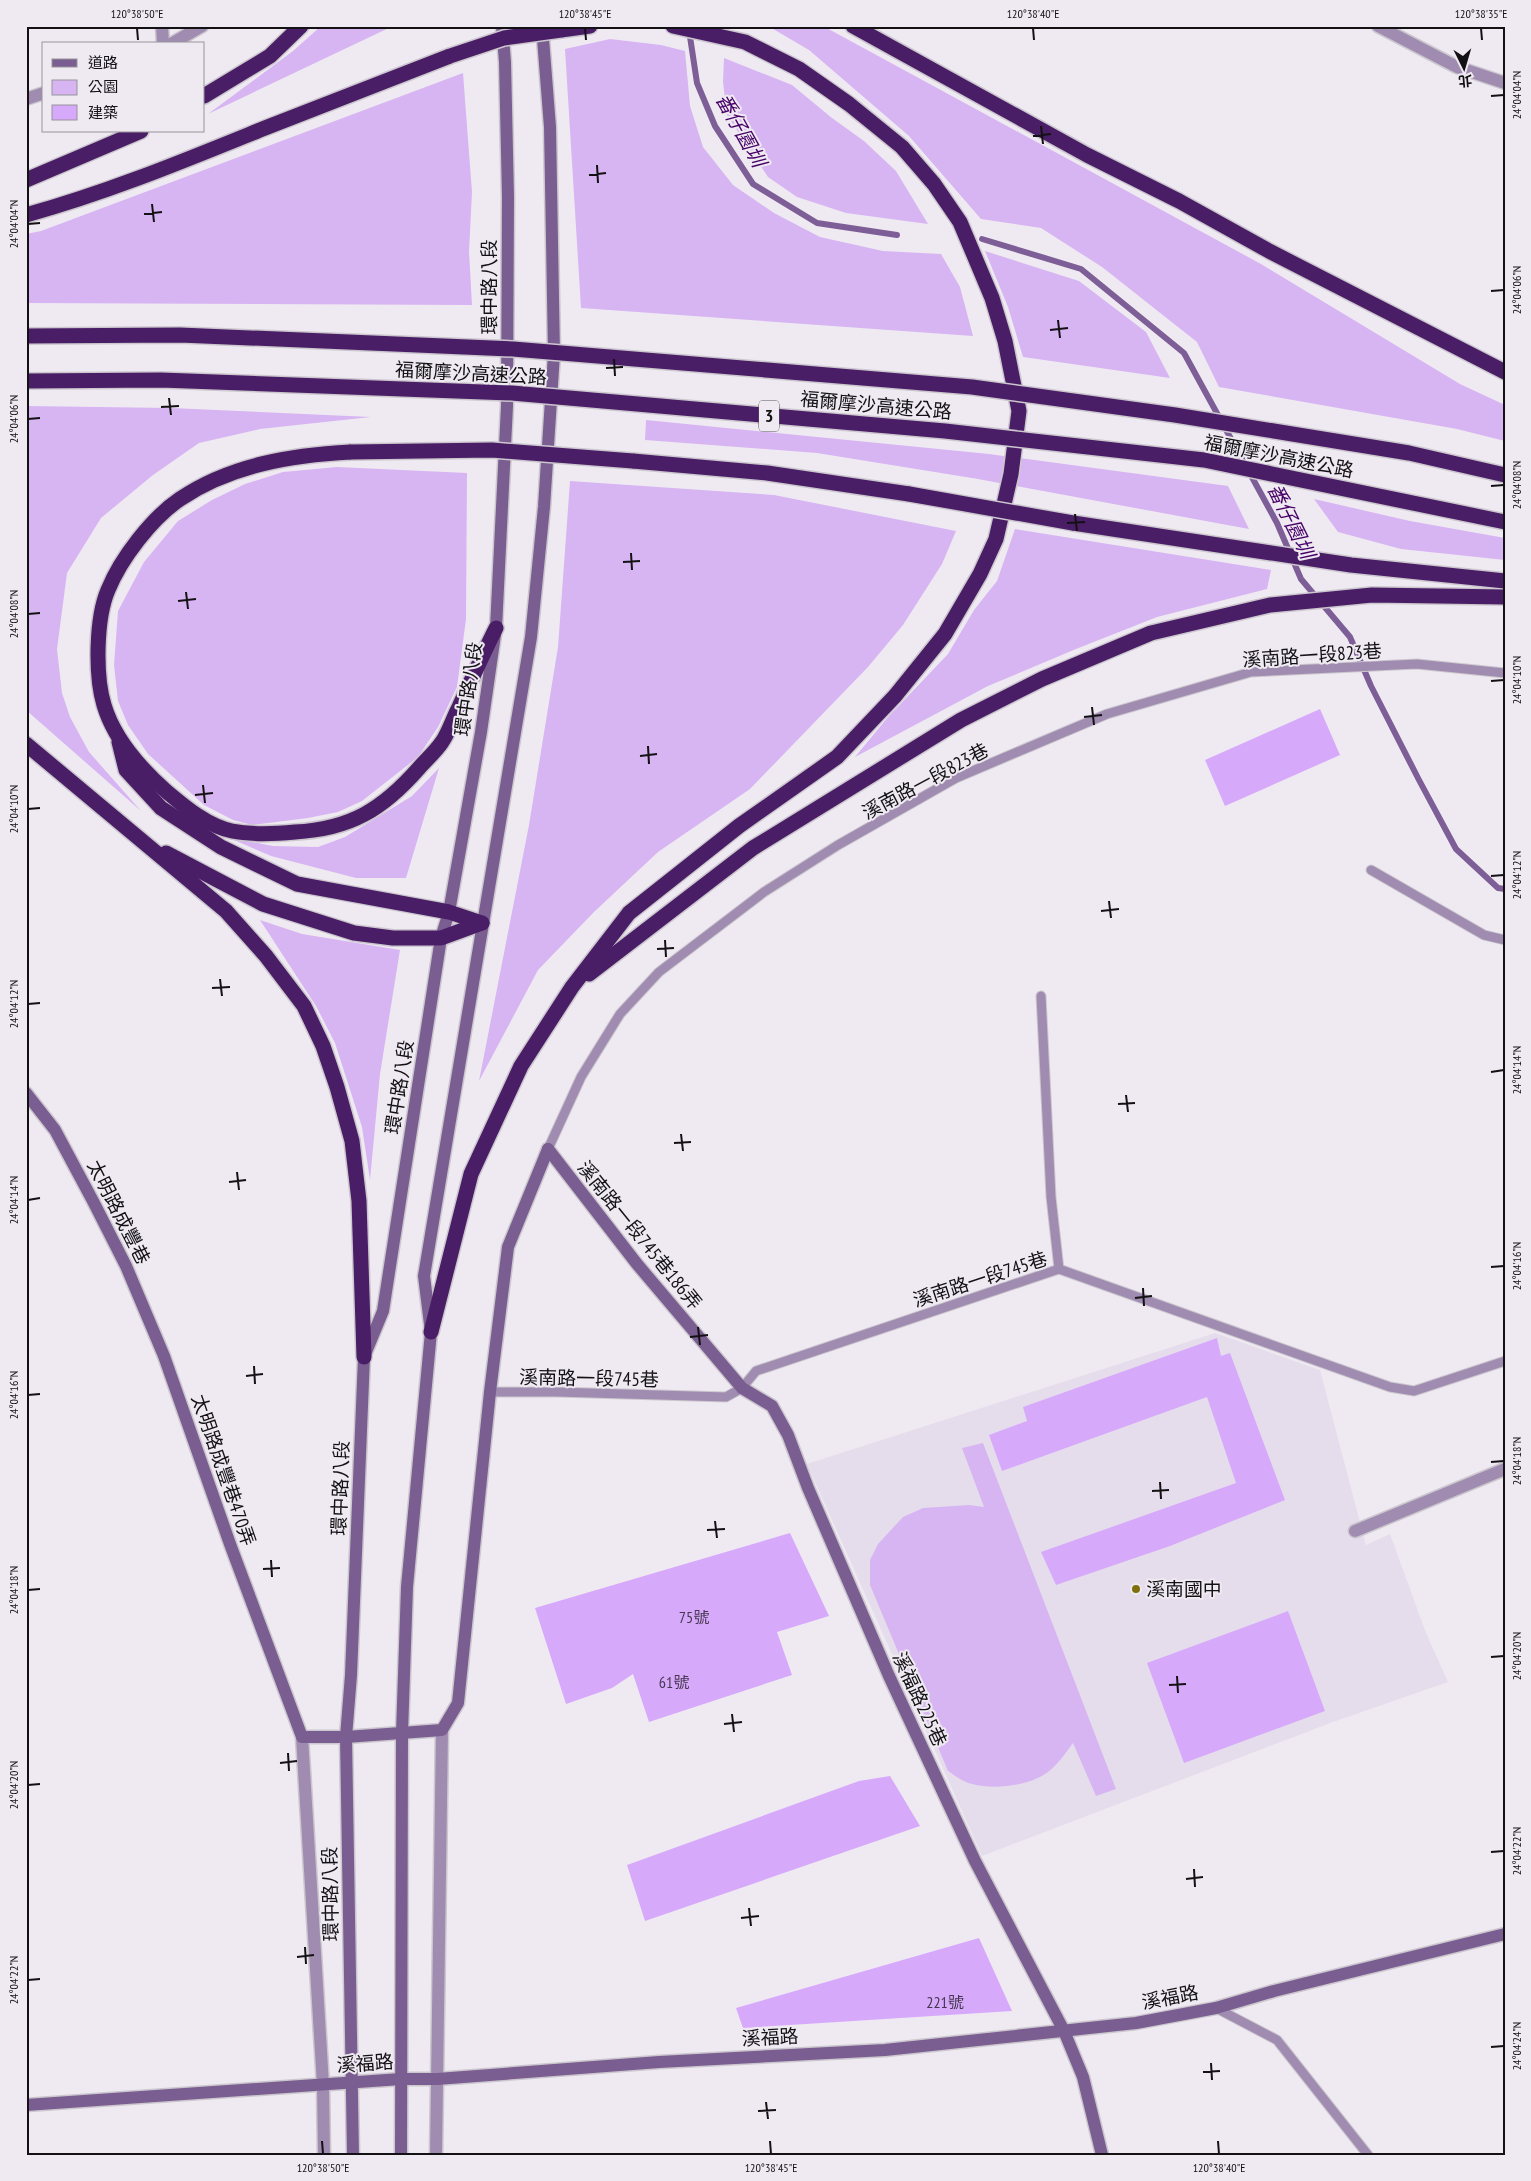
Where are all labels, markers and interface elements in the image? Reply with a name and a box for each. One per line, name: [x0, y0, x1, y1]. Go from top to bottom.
text: 120°38'50"E: [111, 6, 163, 21]
text: 120°38'45"E: [559, 6, 611, 21]
text: 120°38'40"E: [1007, 6, 1059, 21]
text: 120°38'35"E: [1455, 6, 1507, 21]
legend: [42, 42, 205, 132]
north arrow: [1438, 42, 1488, 92]
text: 道路: [88, 53, 118, 72]
text: 北: [1457, 71, 1473, 91]
text: 24°04'04"N: [1509, 71, 1524, 119]
text: 公園: [88, 77, 118, 96]
water label: 番仔園圳: [710, 89, 773, 174]
text: 建築: [88, 103, 118, 122]
text: 24°04'04"N: [6, 200, 21, 248]
street label: 環中路八段: [477, 239, 501, 335]
text: 24°04'06"N: [1509, 266, 1524, 314]
street label: 福爾摩沙高速公路: [394, 357, 548, 389]
street label: 福爾摩沙高速公路: [799, 386, 953, 424]
text: 24°04'06"N: [6, 395, 21, 443]
road number: 3: [759, 401, 779, 432]
street label: 福爾摩沙高速公路: [1202, 430, 1356, 482]
text: 24°04'08"N: [1509, 461, 1524, 509]
water label: 番仔園圳: [1262, 479, 1322, 565]
text: 24°04'08"N: [6, 590, 21, 638]
street label: 溪南路一段823巷: [1242, 638, 1382, 672]
street label: 環中路八段: [450, 640, 486, 738]
text: 24°04'10"N: [1509, 656, 1524, 704]
street label: 溪南路一段823巷: [858, 738, 992, 824]
text: 24°04'10"N: [6, 785, 21, 833]
text: 24°04'12"N: [1509, 851, 1524, 899]
text: 24°04'12"N: [6, 980, 21, 1028]
street label: 環中路八段: [380, 1038, 418, 1136]
text: 24°04'14"N: [1509, 1046, 1524, 1094]
street label: 太明路成豐巷: [82, 1156, 156, 1268]
street label: 溪南路一段745巷186弄: [573, 1156, 707, 1314]
text: 24°04'14"N: [6, 1176, 21, 1224]
text: 24°04'16"N: [1509, 1242, 1524, 1290]
street label: 溪南路一段745巷: [910, 1246, 1050, 1312]
street label: 溪南路一段745巷: [519, 1365, 659, 1391]
text: 24°04'16"N: [6, 1371, 21, 1419]
street label: 太明路成豐巷470弄: [187, 1391, 261, 1549]
text: 24°04'18"N: [1509, 1437, 1524, 1485]
street label: 環中路八段: [326, 1440, 354, 1536]
text: 24°04'18"N: [6, 1566, 21, 1614]
place label: 溪南國中: [1146, 1577, 1222, 1601]
marker: 溪南國中: [1130, 1583, 1142, 1595]
house number: 75號: [679, 1607, 709, 1627]
text: 24°04'20"N: [1509, 1632, 1524, 1680]
street label: 溪福路225巷: [888, 1648, 952, 1750]
house number: 61號: [659, 1672, 689, 1692]
text: 24°04'20"N: [6, 1761, 21, 1809]
text: 24°04'22"N: [1509, 1827, 1524, 1875]
street label: 環中路八段: [317, 1846, 343, 1942]
text: 24°04'22"N: [6, 1956, 21, 2004]
street label: 溪福路: [1140, 1980, 1200, 2014]
house number: 221號: [926, 1992, 964, 2012]
text: 24°04'24"N: [1509, 2022, 1524, 2070]
street label: 溪福路: [741, 2024, 799, 2050]
street label: 溪福路: [336, 2049, 394, 2077]
text: 120°38'50"E: [297, 2160, 349, 2175]
text: 120°38'45"E: [745, 2160, 797, 2175]
text: 120°38'40"E: [1193, 2160, 1245, 2175]

